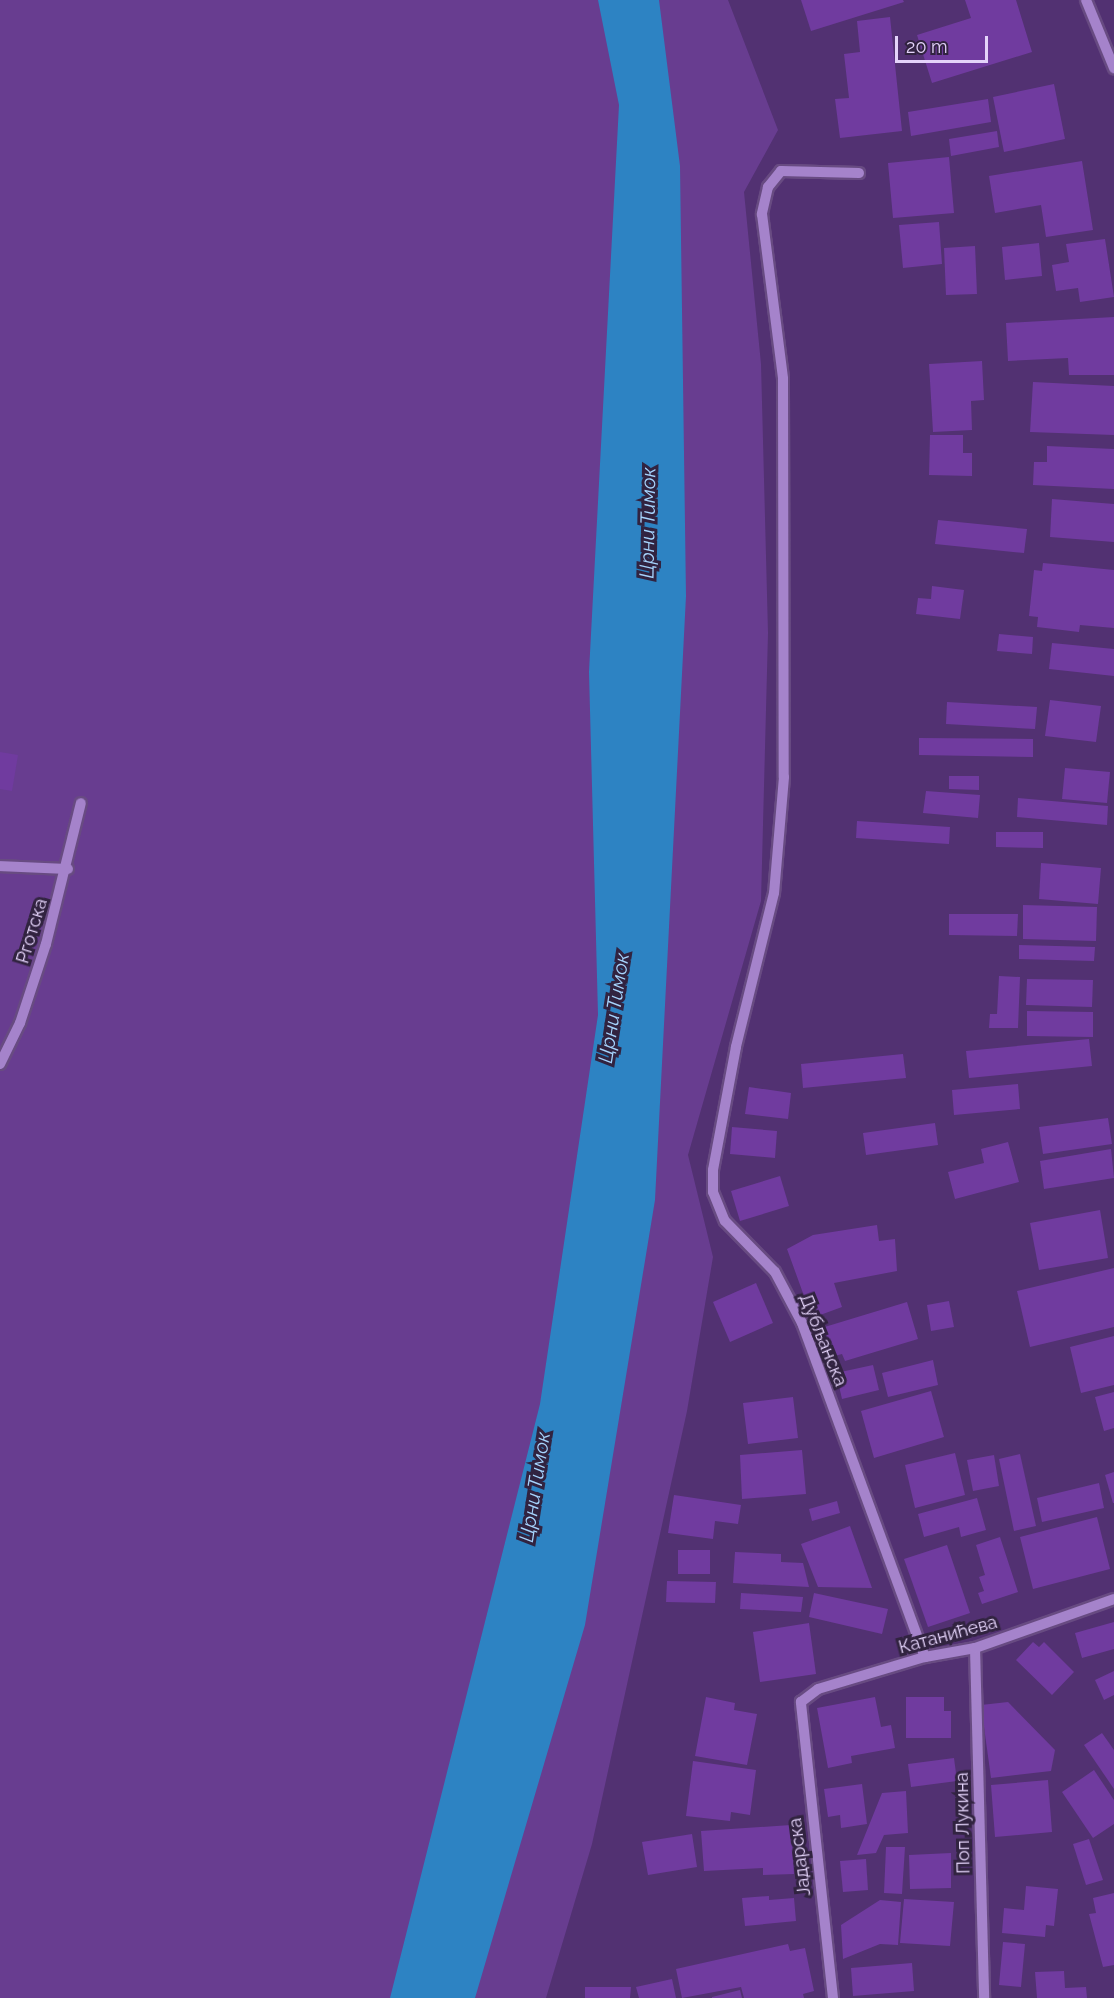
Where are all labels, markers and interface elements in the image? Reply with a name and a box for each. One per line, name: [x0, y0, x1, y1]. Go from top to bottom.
scale bar: [898, 24, 991, 62]
text: 20 m: [906, 36, 948, 57]
water label: Црни Тимок: [635, 467, 661, 579]
street label: Рготска: [12, 896, 52, 966]
water label: Црни Тимок: [593, 951, 635, 1065]
street label: Дубљанска: [795, 1291, 851, 1389]
water label: Црни Тимок: [514, 1430, 556, 1544]
street label: Катанићева: [896, 1611, 1000, 1659]
street label: Поп Лукина: [951, 1772, 975, 1874]
street label: Јадарска: [784, 1817, 816, 1897]

